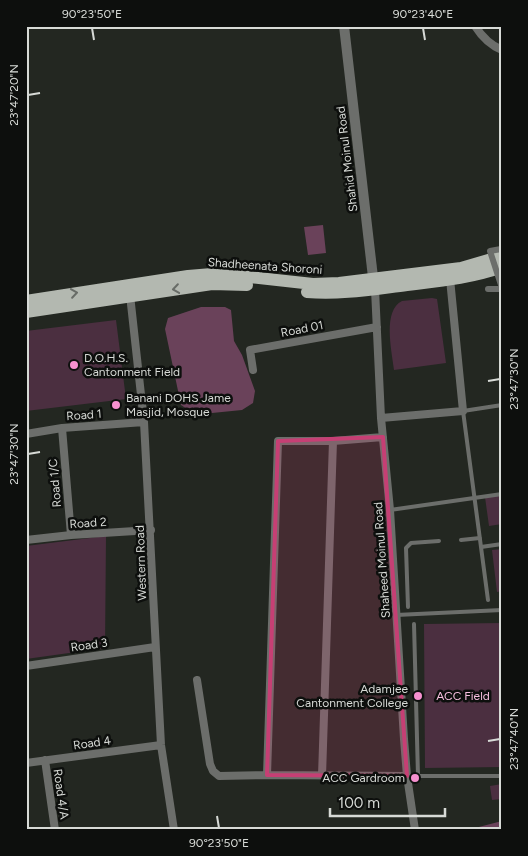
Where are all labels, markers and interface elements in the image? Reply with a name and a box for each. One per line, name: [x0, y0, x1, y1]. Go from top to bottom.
text: 90°23'50"E: [62, 7, 122, 21]
text: 90°23'40"E: [393, 7, 453, 21]
text: 23°47'20"N: [7, 64, 21, 126]
street label: Shahid Moinul Road: [334, 105, 360, 213]
street label: Shadheenata Shoroni: [207, 255, 323, 277]
one-way arrow: [172, 283, 180, 293]
one-way arrow: [70, 289, 79, 299]
street label: Road 01: [279, 318, 325, 340]
text: 23°47'30"N: [507, 348, 521, 410]
place label: D.O.H.S. Cantonment Field: [84, 351, 180, 379]
marker: D.O.H.S. Cantonment Field: [68, 359, 80, 371]
place label: Banani DOHS Jame Masjid, Mosque: [126, 391, 231, 419]
marker: Banani DOHS Jame Masjid, Mosque: [110, 399, 122, 411]
street label: Road 1: [66, 407, 102, 423]
text: 23°47'30"N: [7, 423, 21, 485]
street label: Road 1/C: [46, 458, 64, 508]
street label: Shaheed Moinul Road: [371, 501, 393, 619]
street label: Road 2: [69, 515, 107, 531]
street label: Western Road: [133, 525, 149, 601]
street label: Road 3: [70, 635, 108, 655]
place label: Adamjee Cantonment College: [296, 682, 408, 710]
park label: ACC Field: [436, 689, 490, 703]
marker: Adamjee Cantonment College: [412, 690, 424, 702]
text: 23°47'40"N: [507, 708, 521, 770]
street label: Road 4: [72, 733, 112, 753]
street label: Road 4/A: [51, 768, 71, 820]
place label: ACC Gardroom: [322, 771, 405, 785]
marker: ACC Gardroom: [409, 772, 421, 784]
scale bar: [330, 786, 446, 818]
text: 100 m: [338, 794, 380, 812]
text: 90°23'50"E: [189, 836, 249, 850]

